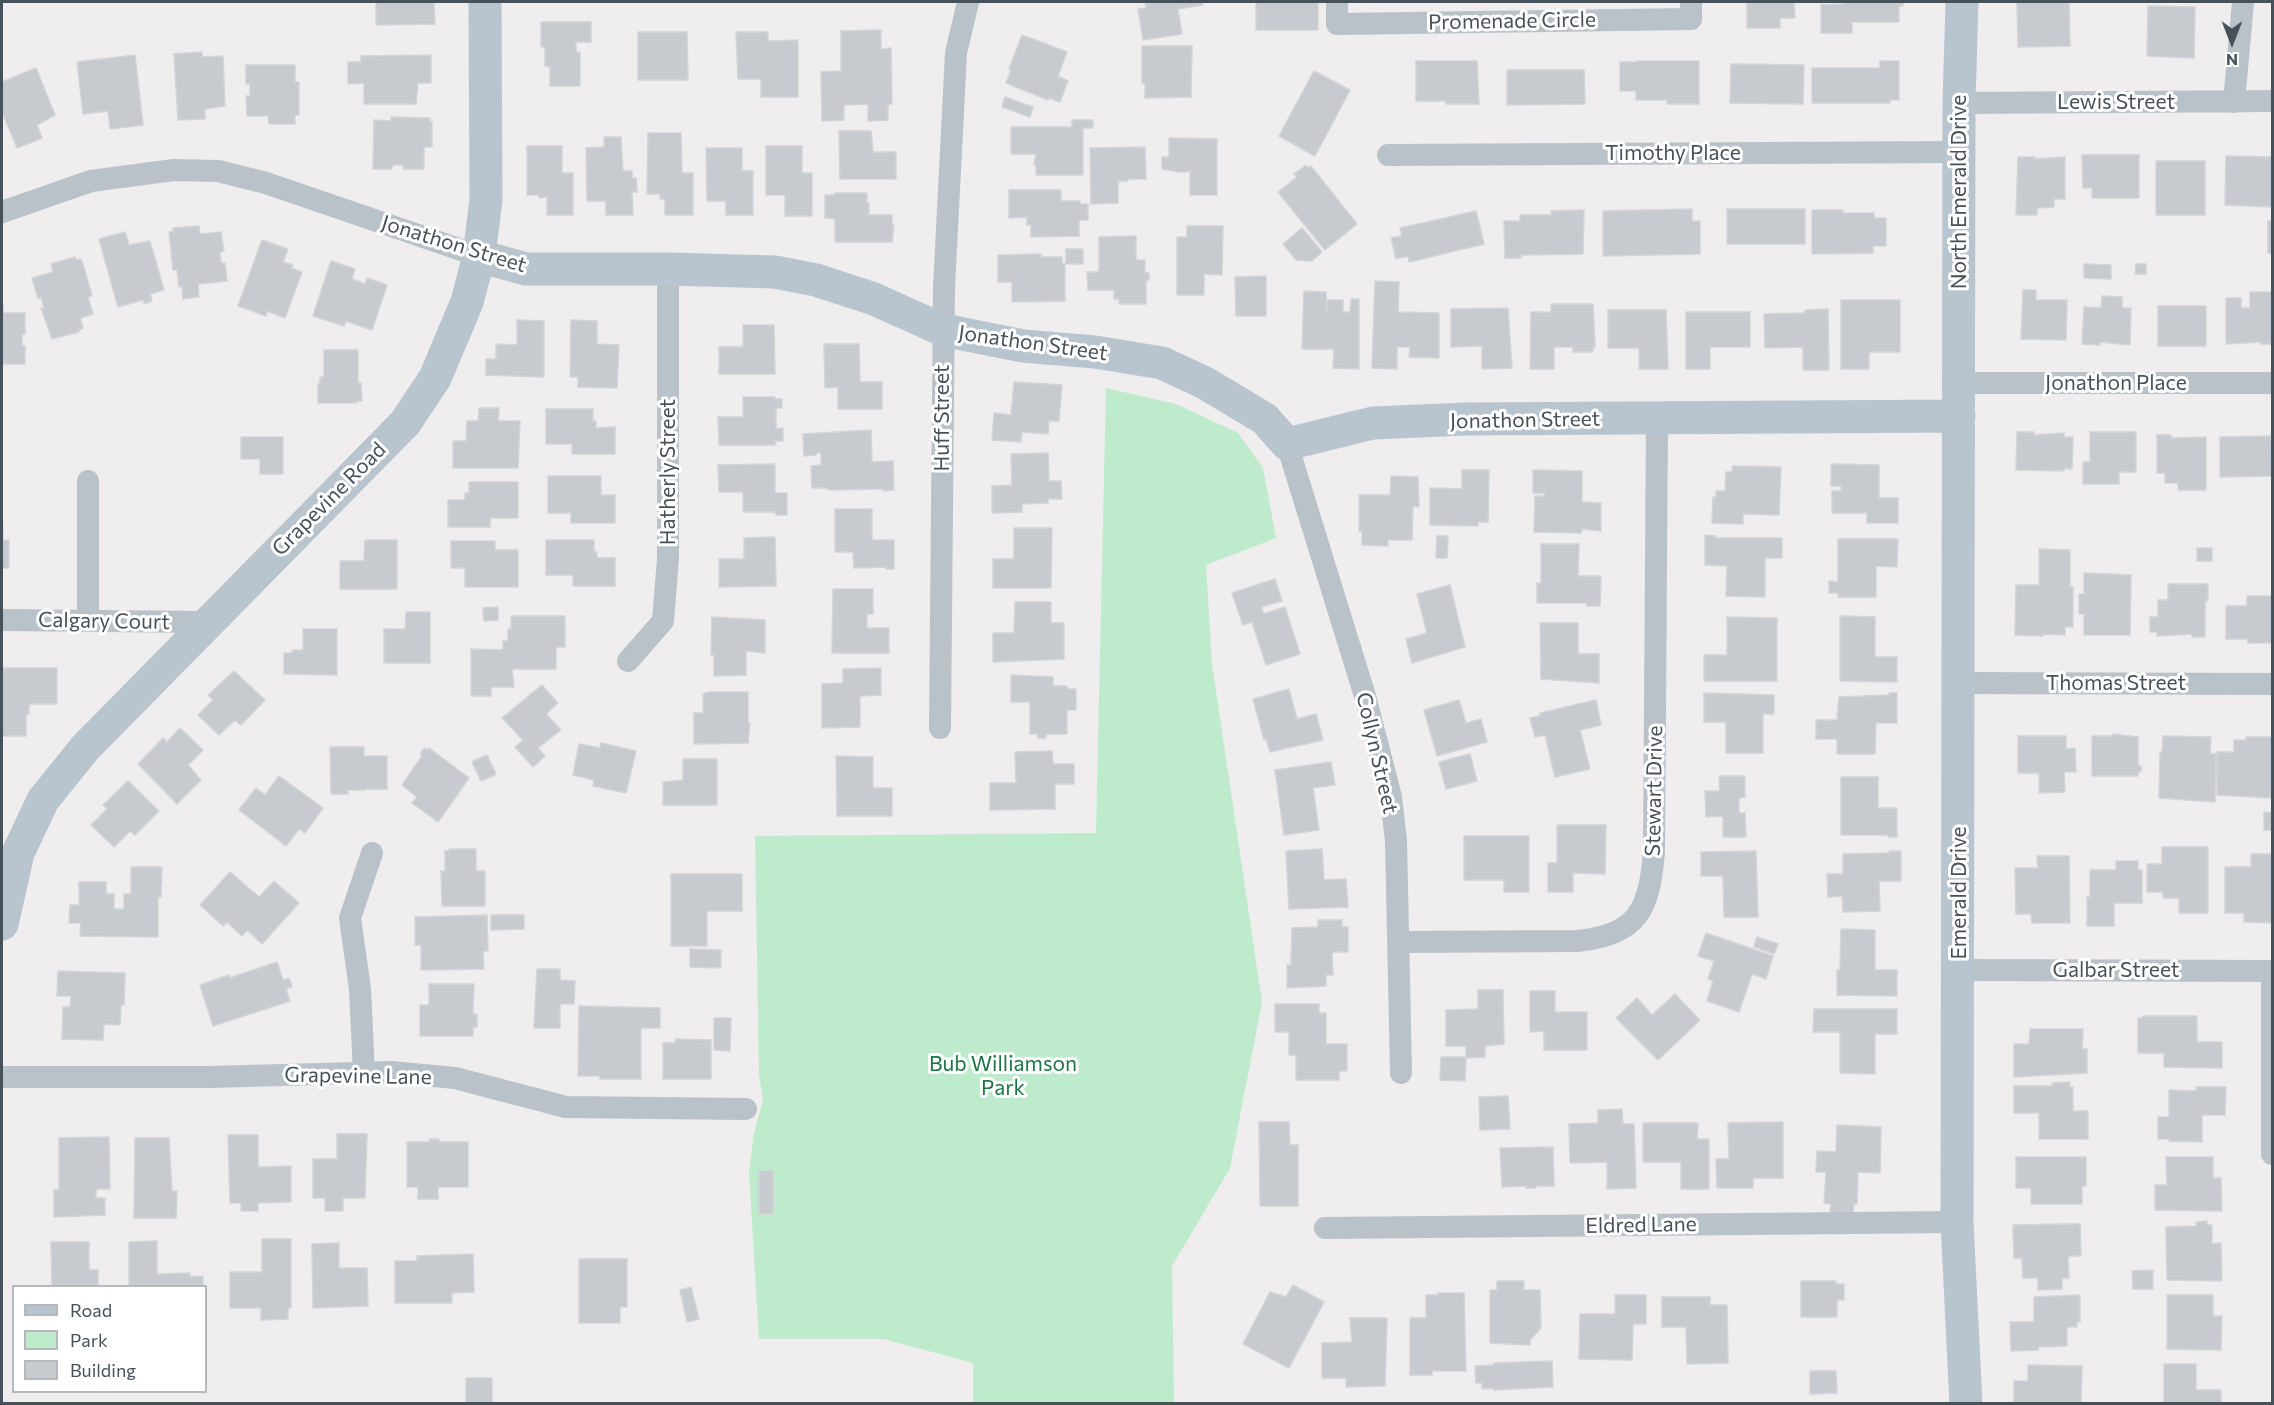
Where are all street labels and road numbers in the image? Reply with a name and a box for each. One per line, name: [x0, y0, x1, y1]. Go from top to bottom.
street label: Promenade Circle: [1428, 7, 1596, 35]
street label: Lewis Street: [2057, 89, 2175, 115]
street label: North Emerald Drive: [1946, 95, 1972, 289]
street label: Timothy Place: [1605, 140, 1741, 166]
street label: Jonathon Street: [378, 210, 530, 278]
street label: Jonathon Street: [957, 320, 1109, 366]
street label: Huff Street: [929, 365, 955, 471]
street label: Jonathon Place: [2045, 370, 2187, 396]
street label: Hatherly Street: [655, 399, 681, 545]
street label: Jonathon Street: [1450, 406, 1600, 434]
street label: Grapevine Road: [267, 437, 391, 561]
street label: Calgary Court: [38, 607, 170, 635]
street label: Thomas Street: [2046, 670, 2186, 696]
street label: Collyn Street: [1351, 690, 1403, 816]
street label: Stewart Drive: [1640, 725, 1668, 857]
street label: Emerald Drive: [1946, 826, 1972, 960]
street label: Galbar Street: [2053, 957, 2179, 983]
street label: Grapevine Lane: [284, 1062, 432, 1090]
street label: Eldred Lane: [1585, 1211, 1697, 1239]

